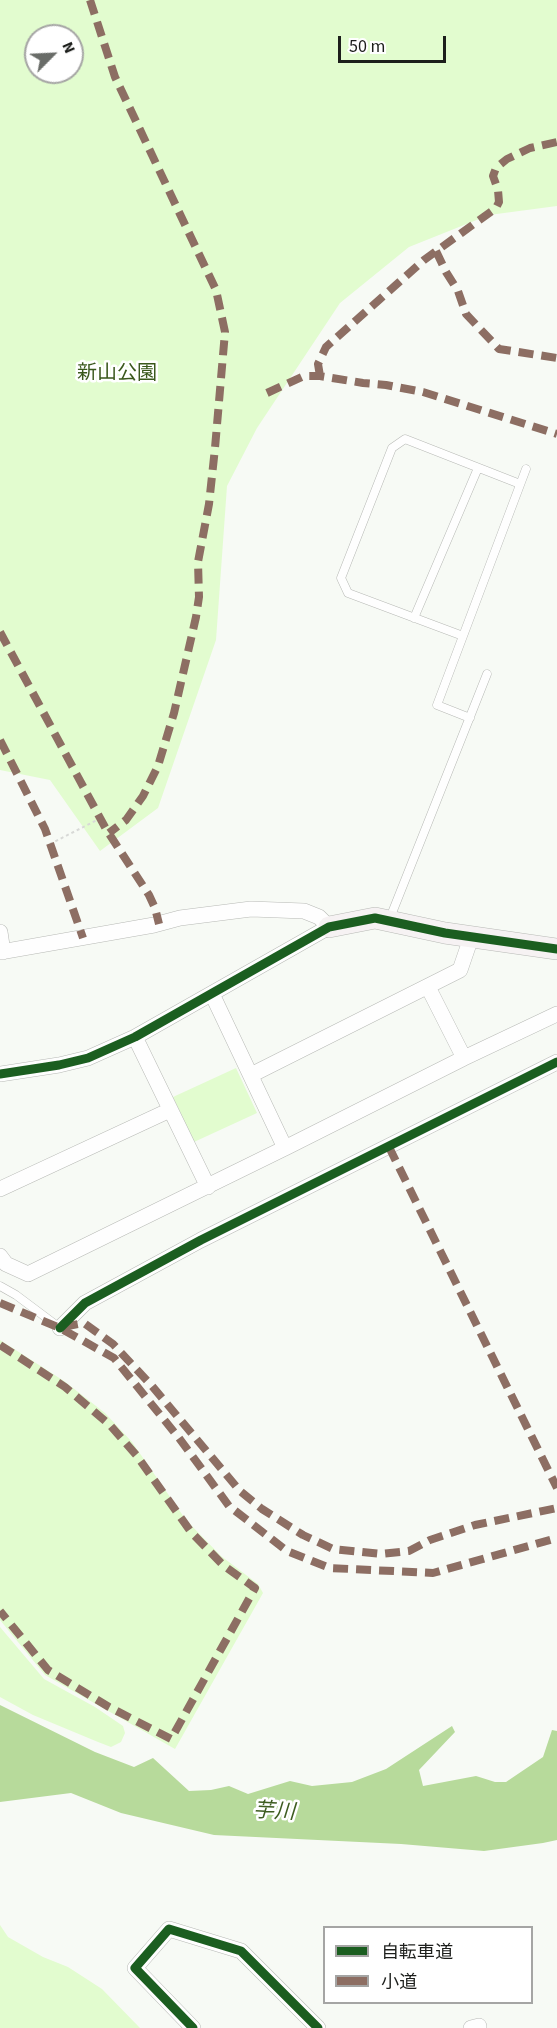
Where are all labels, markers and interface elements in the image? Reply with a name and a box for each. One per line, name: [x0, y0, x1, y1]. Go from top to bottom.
north arrow: [24, 24, 84, 84]
scale bar: [341, 24, 449, 62]
text: 50 m: [349, 34, 385, 59]
text: N: [56, 38, 81, 57]
park label: 新山公園: [77, 363, 157, 387]
water label: 芋川: [252, 1799, 296, 1827]
legend: [323, 1926, 533, 2004]
text: 自転車道: [381, 1940, 453, 1965]
text: 小道: [381, 1970, 417, 1995]

